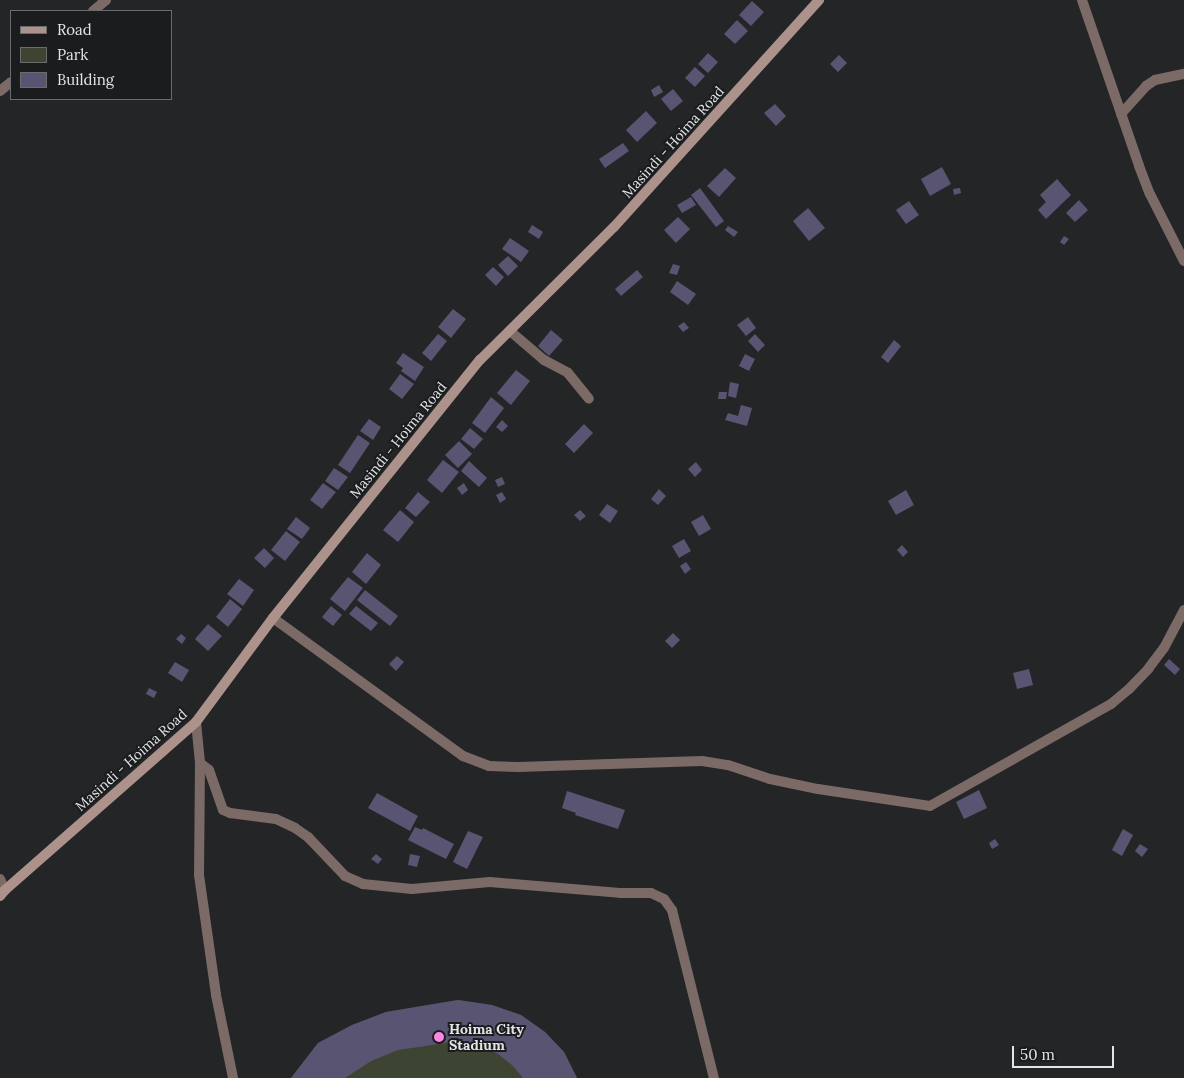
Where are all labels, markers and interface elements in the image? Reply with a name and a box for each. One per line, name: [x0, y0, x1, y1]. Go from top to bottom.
legend: [10, 10, 172, 100]
text: Road: [57, 20, 92, 39]
text: Park: [57, 45, 88, 64]
text: Building: [57, 70, 114, 89]
street label: Masindi - Hoima Road: [619, 83, 727, 201]
street label: Masindi - Hoima Road: [346, 379, 450, 501]
street label: Masindi - Hoima Road: [72, 706, 190, 814]
place label: Hoima City Stadium: [449, 1021, 524, 1054]
marker: Hoima City Stadium: [433, 1031, 445, 1043]
scale bar: [1014, 1036, 1116, 1068]
text: 50 m: [1020, 1045, 1055, 1064]

